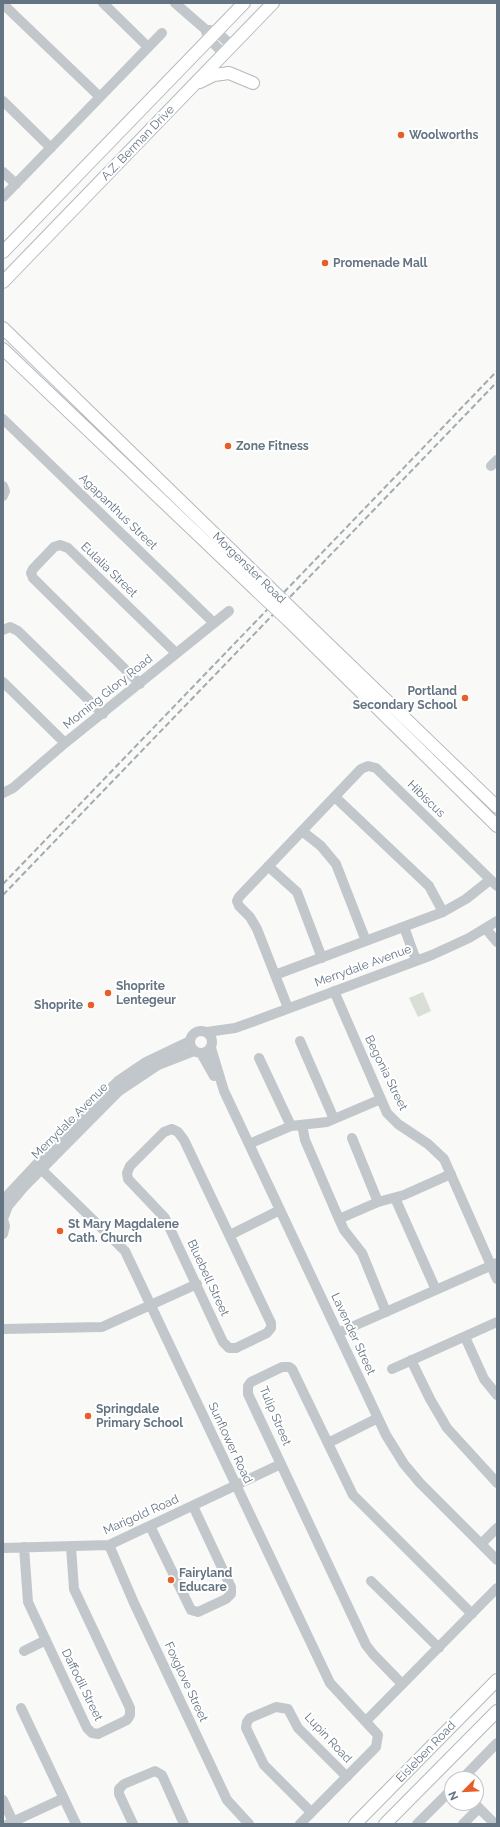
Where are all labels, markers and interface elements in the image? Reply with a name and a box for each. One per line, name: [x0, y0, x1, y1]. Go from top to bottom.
street label: A.Z. Berman Drive: [99, 102, 177, 184]
place label: Woolworths: [409, 128, 478, 142]
marker: Woolworths: [396, 130, 406, 140]
place label: Promenade Mall: [333, 256, 427, 270]
marker: Promenade Mall: [320, 258, 330, 268]
place label: Zone Fitness: [236, 439, 309, 453]
marker: Zone Fitness: [223, 441, 233, 451]
street label: Agapanthus Street: [76, 471, 160, 553]
street label: Morgenster Road: [210, 530, 288, 606]
street label: Eulalia Street: [78, 540, 140, 600]
street label: Morning Glory Road: [61, 652, 155, 732]
place label: Portland Secondary School: [353, 684, 457, 712]
marker: Portland Secondary School: [460, 693, 470, 703]
street label: Hibiscus: [404, 778, 448, 820]
street label: Merrydale Avenue: [313, 942, 413, 990]
place label: Shoprite Lentegeur: [116, 979, 176, 1007]
marker: Shoprite Lentegeur: [103, 988, 113, 998]
place label: Shoprite: [34, 998, 83, 1012]
marker: Shoprite: [86, 1000, 96, 1010]
street label: Begonia Street: [362, 1033, 410, 1113]
street label: Merrydale Avenue: [29, 1080, 111, 1162]
place label: St Mary Magdalene Cath. Church: [68, 1217, 179, 1245]
marker: St Mary Magdalene Cath. Church: [55, 1226, 65, 1236]
street label: Bluebell Street: [184, 1237, 232, 1319]
street label: Lavender Street: [328, 1291, 378, 1377]
street label: Tulip Street: [256, 1384, 294, 1448]
street label: Sunflower Road: [205, 1400, 255, 1486]
place label: Springdale Primary School: [96, 1402, 183, 1430]
marker: Springdale Primary School: [83, 1411, 93, 1421]
street label: Marigold Road: [101, 1492, 181, 1538]
place label: Fairyland Educare: [179, 1566, 232, 1594]
marker: Fairyland Educare: [166, 1575, 176, 1585]
street label: Foxglove Street: [161, 1640, 211, 1724]
street label: Daffodil Street: [58, 1647, 106, 1723]
street label: Lupin Road: [301, 1710, 355, 1766]
street label: Eisleben Road: [393, 1718, 459, 1786]
north arrow: [444, 1771, 484, 1811]
text: N: [446, 1789, 461, 1802]

